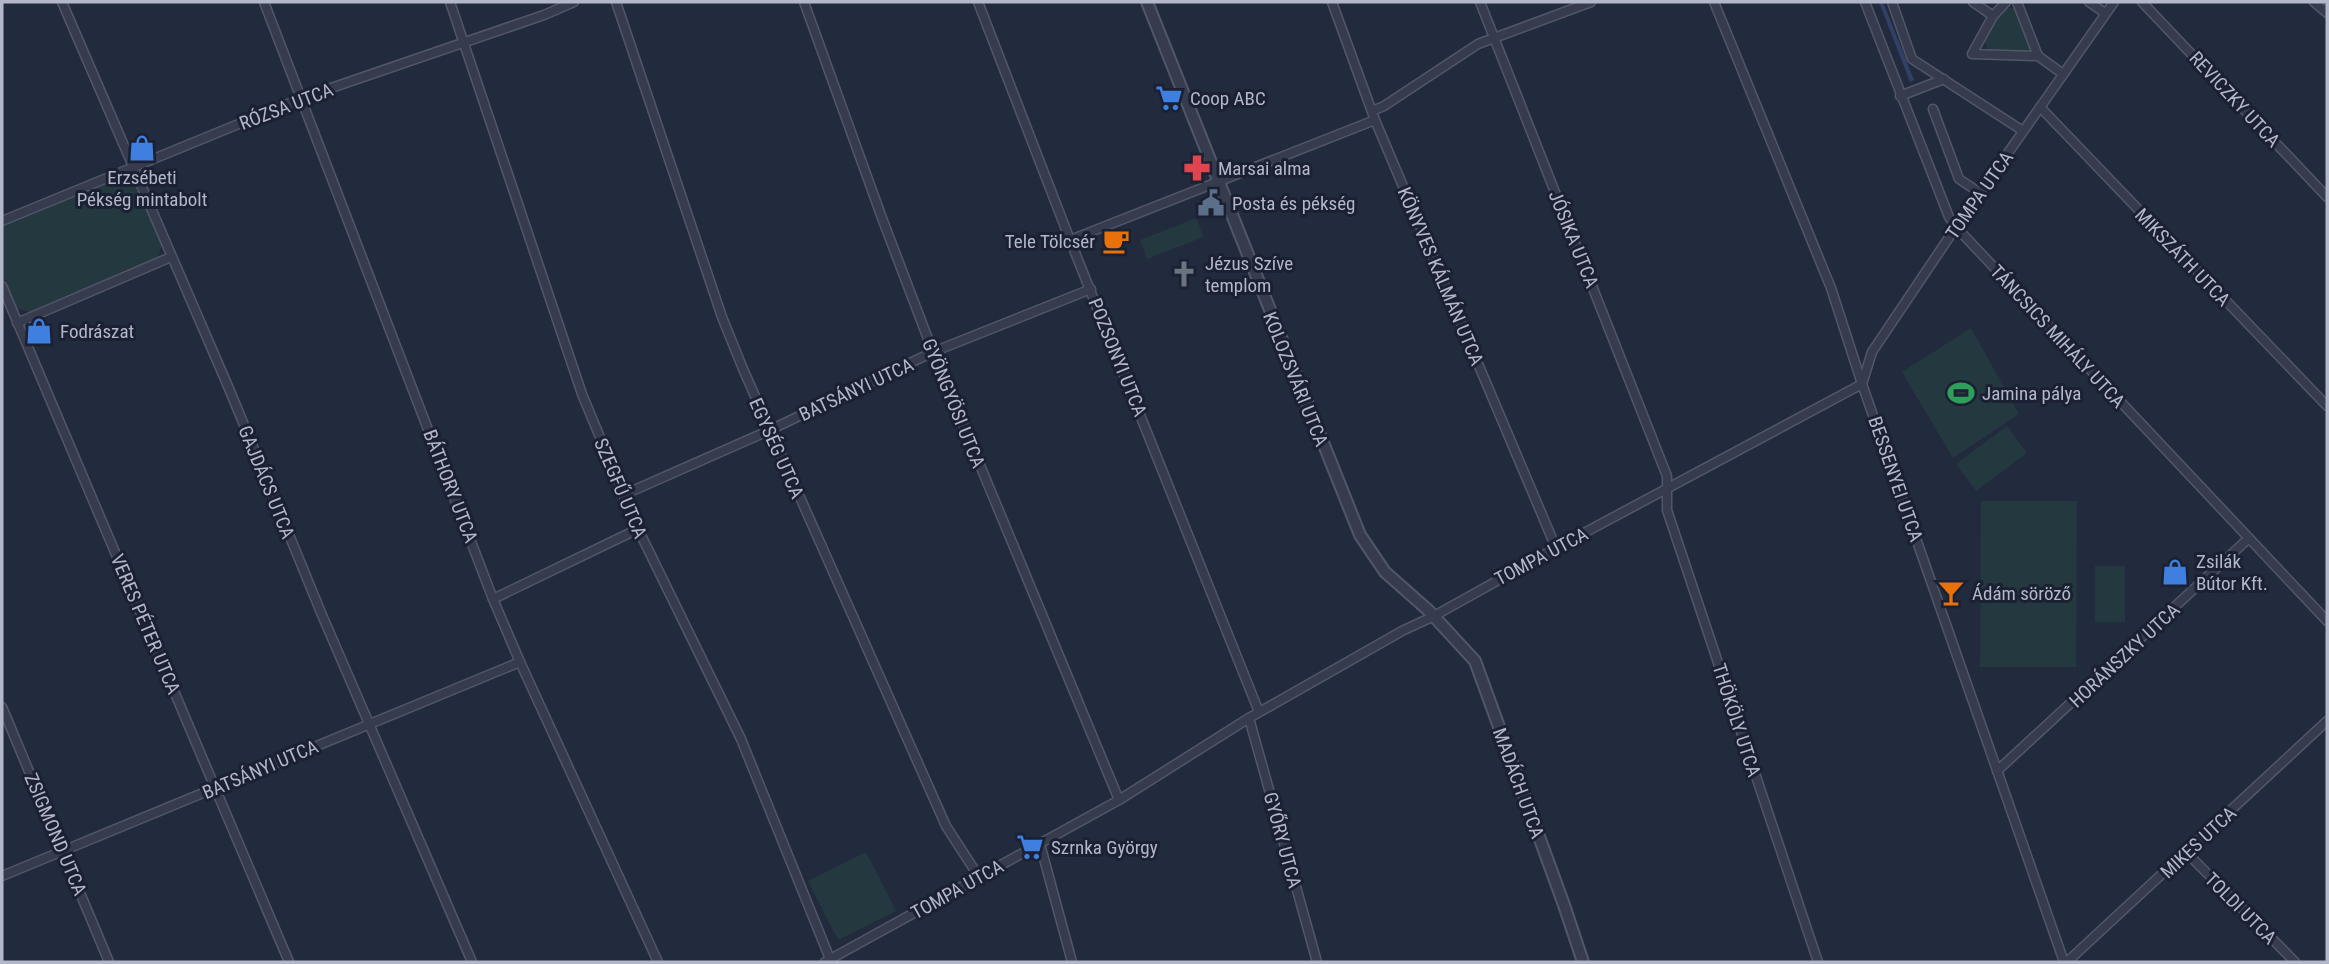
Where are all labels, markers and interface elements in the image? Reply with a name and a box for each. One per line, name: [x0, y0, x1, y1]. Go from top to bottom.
street label: REVICZKY UTCA: [2184, 47, 2285, 152]
street label: RÓZSA UTCA: [236, 78, 336, 135]
supermarket icon: Coop ABC: [1154, 83, 1184, 113]
place label: Coop ABC: [1190, 87, 1266, 110]
shop icon: Erzsébeti Pékség mintabolt: [127, 133, 157, 163]
street label: TOMPA UTCA: [1941, 147, 2018, 244]
pharmacy icon: Marsai alma: [1182, 153, 1212, 183]
place label: Marsai alma: [1218, 157, 1311, 180]
place label: Erzsébeti Pékség mintabolt: [77, 166, 207, 211]
street label: KÖNYVES KÁLMÁN UTCA: [1393, 184, 1489, 369]
street label: JÓSIKA UTCA: [1544, 187, 1603, 291]
public building icon: Posta és pékség: [1196, 188, 1226, 218]
place label: Posta és pékség: [1232, 192, 1355, 215]
street label: MIKSZÁTH UTCA: [2130, 204, 2235, 311]
cafe icon: Tele Tölcsér: [1101, 226, 1131, 256]
place label: Tele Tölcsér: [1005, 230, 1095, 253]
place label: Jézus Szíve templom: [1205, 252, 1293, 297]
church icon: Jézus Szíve templom: [1169, 259, 1199, 289]
street label: TÁNCSICS MIHÁLY UTCA: [1985, 260, 2130, 413]
street label: POZSONYI UTCA: [1083, 295, 1152, 420]
street label: KOLOZSVÁRI UTCA: [1258, 309, 1333, 450]
shop icon: Fodrászat: [24, 316, 54, 346]
place label: Fodrászat: [60, 320, 134, 343]
street label: GYÖNGYÖSI UTCA: [917, 335, 990, 471]
street label: BATSÁNYI UTCA: [795, 353, 917, 426]
sports icon: Jamina pálya: [1946, 378, 1976, 408]
place label: Jamina pálya: [1982, 382, 2081, 405]
street label: EGYSÉG UTCA: [744, 394, 809, 502]
street label: BESSENYEI UTCA: [1863, 413, 1928, 545]
street label: GAJDÁCS UTCA: [233, 422, 300, 542]
street label: BÁTHORY UTCA: [418, 426, 483, 546]
street label: SZEGFŰ UTCA: [589, 435, 652, 542]
street label: TOMPA UTCA: [1491, 522, 1592, 591]
place label: Zsilák Bútor Kft.: [2196, 550, 2268, 595]
street label: VERES PÉTER UTCA: [106, 551, 185, 698]
shop icon: Zsilák Bútor Kft.: [2160, 557, 2190, 587]
bar icon: Ádám söröző: [1936, 578, 1966, 608]
place label: Ádám söröző: [1972, 582, 2071, 605]
street label: HORÁNSZKY UTCA: [2064, 598, 2184, 712]
street label: THÖKÖLY UTCA: [1707, 661, 1766, 780]
street label: MADÁCH UTCA: [1488, 725, 1549, 842]
street label: BATSÁNYI UTCA: [199, 735, 321, 804]
street label: ZSIGMOND UTCA: [19, 770, 92, 899]
street label: GYŐRY UTCA: [1259, 790, 1306, 891]
street label: MIKES UTCA: [2156, 801, 2241, 883]
supermarket icon: Szrnka György: [1015, 832, 1045, 862]
place label: Szrnka György: [1051, 836, 1158, 859]
street label: TOMPA UTCA: [907, 855, 1007, 924]
street label: TOLDI UTCA: [2200, 868, 2281, 949]

